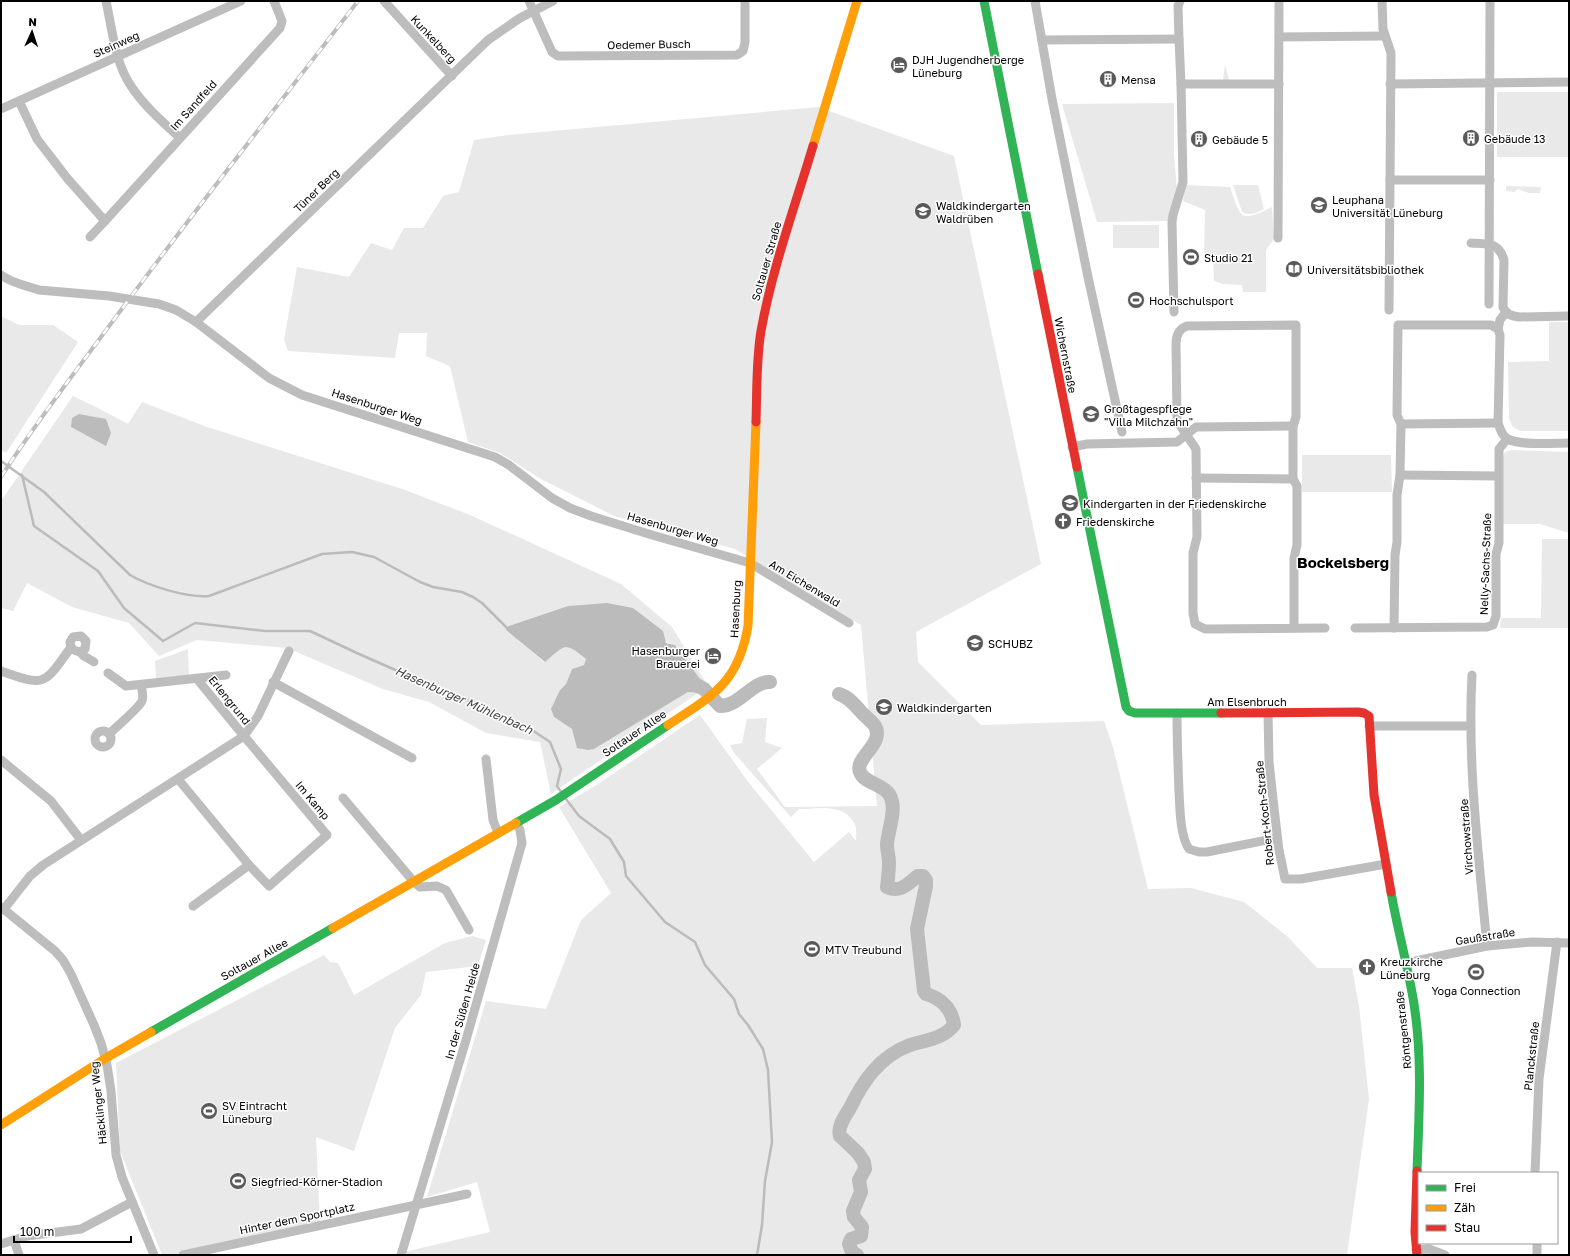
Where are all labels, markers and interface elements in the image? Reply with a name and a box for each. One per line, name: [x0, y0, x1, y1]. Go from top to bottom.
north arrow: [12, 12, 52, 52]
street label: Kunkelberg: [409, 12, 459, 66]
text: N: [28, 15, 37, 28]
street label: Steinweg: [91, 28, 141, 60]
street label: Oedemer Busch: [607, 37, 691, 51]
place label: DJH Jugendherberge Lüneburg: [912, 53, 1024, 79]
hotel icon: DJH Jugendherberge Lüneburg: [889, 55, 909, 75]
building icon: Mensa: [1098, 69, 1118, 89]
place label: Mensa: [1121, 73, 1156, 86]
street label: Im Sandfeld: [167, 77, 219, 133]
building icon: Gebäude 13: [1461, 128, 1481, 148]
building icon: Gebäude 5: [1189, 129, 1209, 149]
place label: Gebäude 13: [1484, 132, 1545, 145]
place label: Gebäude 5: [1212, 133, 1268, 146]
street label: Tüner Berg: [291, 165, 341, 215]
place label: Leuphana Universität Lüneburg: [1332, 193, 1443, 219]
school or university icon: Leuphana Universität Lüneburg: [1309, 195, 1329, 215]
place label: Waldkindergarten Waldrüben: [936, 199, 1031, 225]
school or university icon: Waldkindergarten Waldrüben: [913, 201, 933, 221]
street label: Soltauer Straße: [748, 220, 784, 302]
sports icon: Studio 21: [1181, 247, 1201, 267]
place label: Studio 21: [1204, 251, 1253, 264]
library icon: Universitätsbibliothek: [1284, 259, 1304, 279]
place label: Universitätsbibliothek: [1307, 263, 1424, 276]
sports icon: Hochschulsport: [1126, 290, 1146, 310]
place label: Hochschulsport: [1149, 294, 1234, 307]
street label: Wichernstraße: [1052, 316, 1080, 394]
street label: Hasenburger Weg: [330, 385, 424, 427]
place label: Großtagespflege "Villa Milchzahn": [1104, 402, 1193, 428]
school or university icon: Großtagespflege "Villa Milchzahn": [1081, 404, 1101, 424]
school or university icon: Kindergarten in der Friedenskirche: [1060, 493, 1080, 513]
place label: Kindergarten in der Friedenskirche: [1083, 497, 1266, 510]
street label: Hasenburger Weg: [626, 509, 720, 547]
church icon: Friedenskirche: [1053, 511, 1073, 531]
street label: Nelly-Sachs-Straße: [1477, 513, 1493, 615]
place label: Friedenskirche: [1076, 515, 1154, 528]
district label: Bockelsberg: [1297, 553, 1389, 571]
street label: Am Eichenwald: [767, 557, 843, 609]
street label: Hasenburg: [727, 580, 743, 638]
school or university icon: SCHUBZ: [965, 633, 985, 653]
place label: SCHUBZ: [988, 637, 1033, 650]
place label: Hasenburger Brauerei: [631, 644, 701, 670]
hotel icon: Hasenburger Brauerei: [703, 646, 723, 666]
water label: Hasenburger Mühlenbach: [393, 663, 536, 737]
street label: Erlengrund: [206, 673, 254, 727]
street label: Am Elsenbruch: [1207, 695, 1287, 708]
school or university icon: Waldkindergarten: [874, 697, 894, 717]
place label: Waldkindergarten: [897, 701, 992, 714]
street label: Soltauer Allee: [599, 707, 669, 759]
street label: Robert-Koch-Straße: [1252, 760, 1276, 866]
street label: Im Kamp: [293, 778, 333, 822]
street label: Virchowstraße: [1457, 799, 1475, 875]
street label: Gaußstraße: [1454, 925, 1516, 947]
street label: Soltauer Allee: [218, 935, 290, 983]
sports icon: MTV Treubund: [802, 939, 822, 959]
place label: MTV Treubund: [825, 943, 902, 956]
place label: Kreuzkirche Lüneburg: [1380, 955, 1443, 981]
church icon: Kreuzkirche Lüneburg: [1357, 957, 1377, 977]
street label: In der Süßen Heide: [442, 961, 482, 1061]
sports icon: Yoga Connection: [1466, 962, 1486, 982]
place label: Yoga Connection: [1431, 984, 1521, 997]
street label: Röntgenstraße: [1392, 990, 1414, 1070]
street label: Planckstraße: [1521, 1021, 1541, 1091]
street label: Häcklinger Weg: [87, 1061, 109, 1145]
place label: SV Eintracht Lüneburg: [222, 1099, 287, 1125]
sports icon: SV Eintracht Lüneburg: [199, 1101, 219, 1121]
sports icon: Siegfried-Körner-Stadion: [228, 1171, 248, 1191]
legend: [1418, 1172, 1558, 1244]
place label: Siegfried-Körner-Stadion: [251, 1175, 382, 1188]
text: Frei: [1454, 1180, 1476, 1195]
street label: Hinter dem Sportplatz: [238, 1199, 356, 1237]
text: Zäh: [1454, 1200, 1475, 1215]
scale bar: [14, 1218, 131, 1244]
text: Stau: [1454, 1220, 1480, 1235]
text: 100 m: [20, 1224, 54, 1239]

